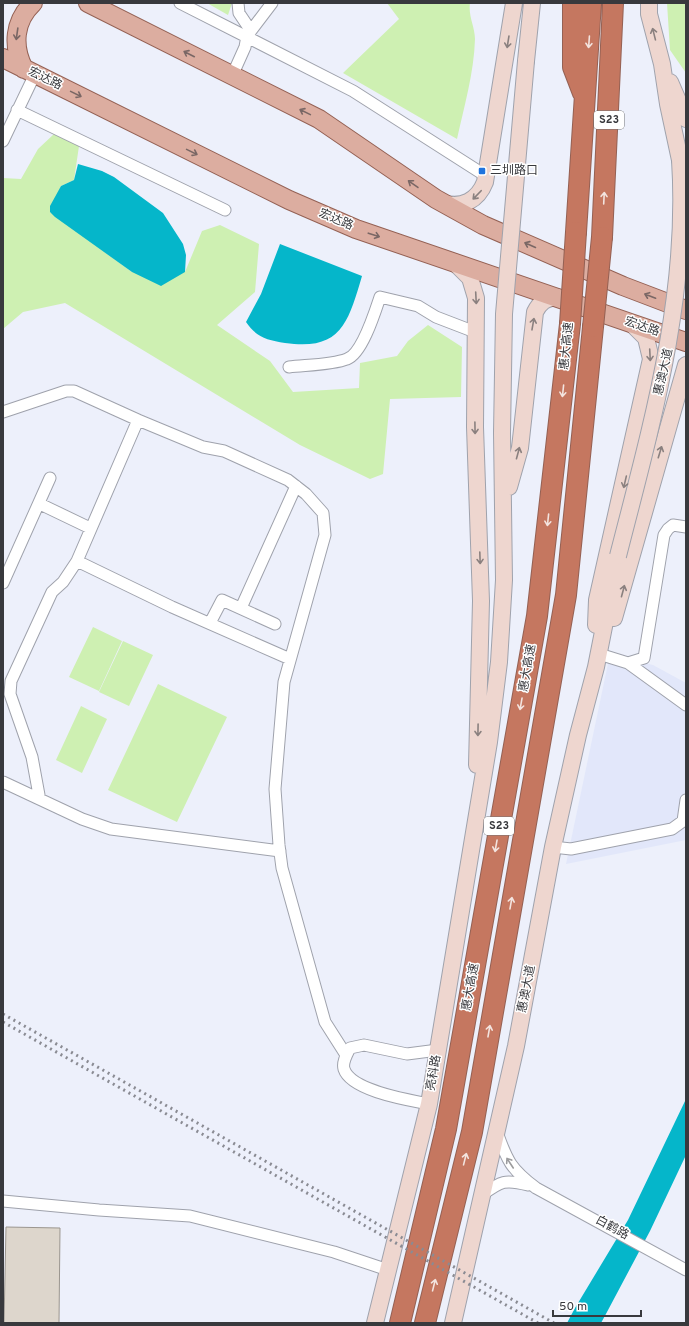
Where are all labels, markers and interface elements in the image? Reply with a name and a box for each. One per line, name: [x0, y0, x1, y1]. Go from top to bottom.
one-way arrow: [13, 27, 21, 40]
one-way arrow: [650, 28, 657, 41]
one-way arrow: [504, 35, 512, 48]
one-way arrow: [585, 35, 592, 48]
one-way arrow: [183, 50, 195, 57]
street label: 宏达路: [25, 64, 65, 94]
one-way arrow: [69, 91, 81, 98]
one-way arrow: [299, 108, 311, 115]
road number: S23: [594, 111, 624, 129]
one-way arrow: [186, 149, 198, 156]
place label: 三圳路口: [490, 163, 538, 179]
marker: 三圳路口: [477, 166, 487, 176]
one-way arrow: [408, 180, 419, 188]
one-way arrow: [472, 190, 481, 200]
one-way arrow: [601, 192, 608, 205]
street label: 宏达路: [316, 206, 356, 234]
one-way arrow: [367, 232, 380, 239]
one-way arrow: [524, 241, 536, 248]
one-way arrow: [472, 291, 479, 304]
one-way arrow: [644, 292, 656, 300]
street label: 宏达路: [622, 314, 662, 340]
one-way arrow: [529, 318, 537, 331]
street label: 惠大高速: [557, 321, 577, 371]
street label: 惠澳大道: [651, 347, 677, 397]
one-way arrow: [646, 348, 654, 361]
one-way arrow: [559, 384, 566, 397]
one-way arrow: [472, 421, 479, 434]
one-way arrow: [515, 446, 522, 459]
one-way arrow: [657, 446, 664, 459]
one-way arrow: [620, 475, 628, 488]
one-way arrow: [544, 513, 552, 526]
one-way arrow: [476, 551, 484, 564]
one-way arrow: [619, 585, 627, 598]
street label: 惠大高速: [516, 643, 540, 693]
one-way arrow: [517, 697, 525, 710]
one-way arrow: [474, 723, 482, 736]
road number: S23: [484, 817, 514, 835]
one-way arrow: [492, 839, 500, 852]
one-way arrow: [508, 897, 516, 910]
street label: 惠大高速: [459, 962, 483, 1012]
street label: 惠澳大道: [515, 964, 539, 1014]
one-way arrow: [485, 1025, 493, 1038]
street label: 亮科路: [423, 1054, 445, 1092]
one-way arrow: [462, 1153, 469, 1166]
one-way arrow: [506, 1158, 514, 1169]
street label: 白鹤路: [592, 1212, 632, 1244]
one-way arrow: [431, 1279, 439, 1292]
scale bar: [553, 1292, 641, 1318]
text: 50 m: [559, 1299, 587, 1315]

